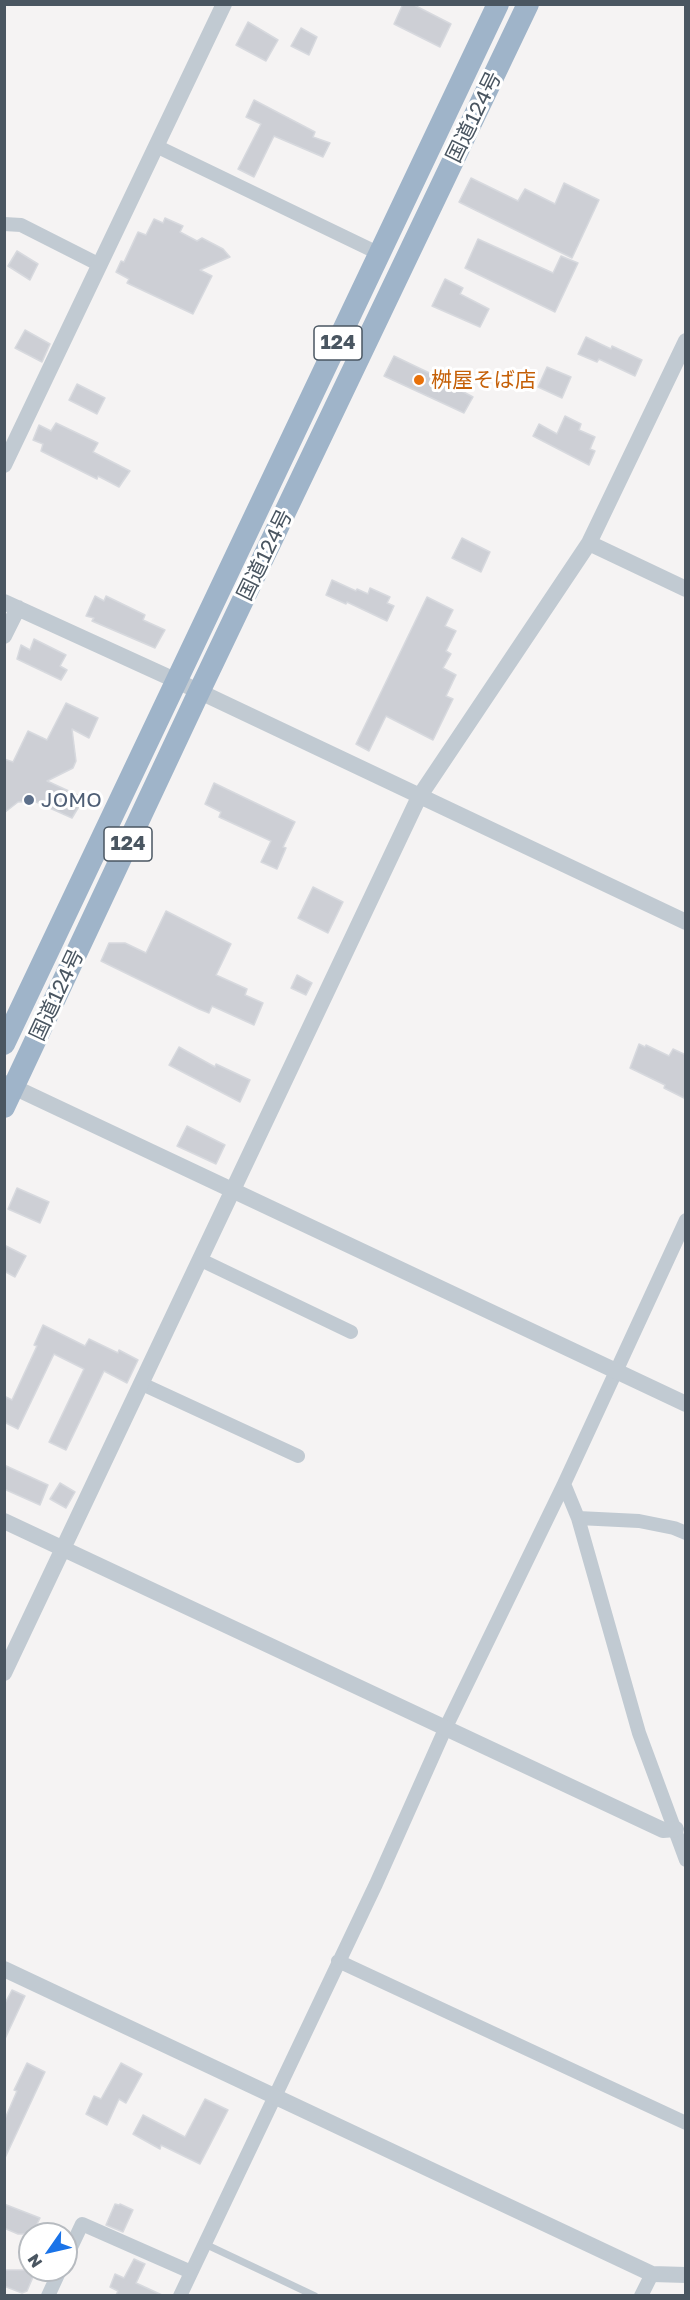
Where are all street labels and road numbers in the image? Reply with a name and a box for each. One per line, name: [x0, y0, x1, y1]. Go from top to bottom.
street label: 国道124号: [441, 67, 507, 167]
road number: 124: [314, 326, 362, 360]
street label: 国道124号: [232, 505, 298, 605]
road number: 124: [104, 827, 152, 861]
street label: 国道124号: [25, 945, 89, 1045]

